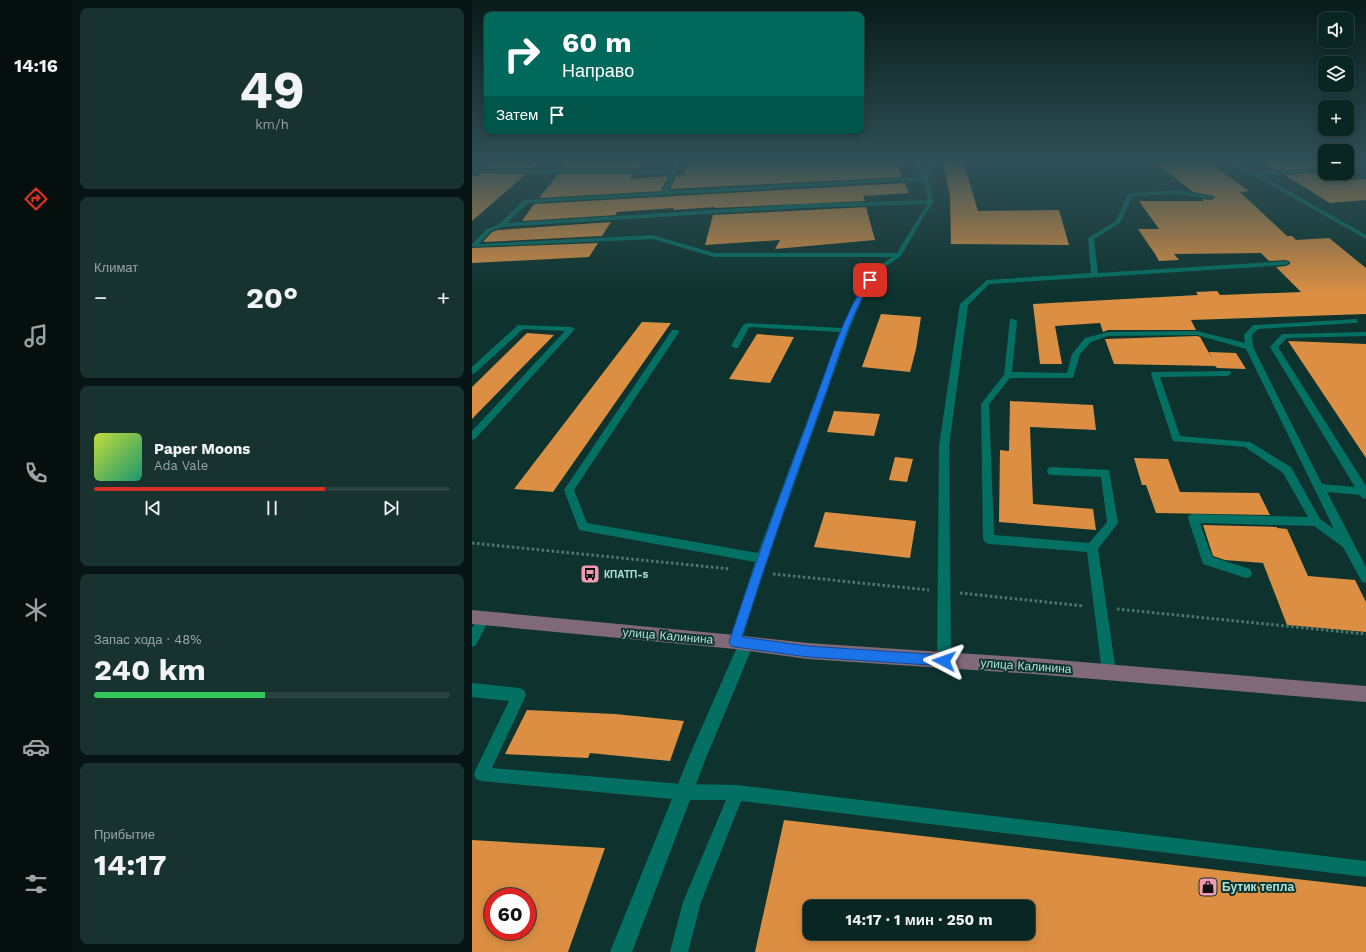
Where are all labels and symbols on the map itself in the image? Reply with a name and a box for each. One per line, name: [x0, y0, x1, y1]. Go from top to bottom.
pin: [853, 263, 887, 297]
bus stop icon: КПАТП-5: [579, 563, 601, 585]
place label: КПАТП-5: [604, 569, 649, 580]
street label: улица Калинина: [622, 625, 714, 647]
position arrow: [923, 640, 965, 682]
street label: улица Калинина: [980, 656, 1072, 676]
shop icon: Бутик тепла: [1197, 876, 1219, 898]
place label: Бутик тепла: [1222, 880, 1294, 894]
speed limit sign: 60: [484, 888, 536, 940]

